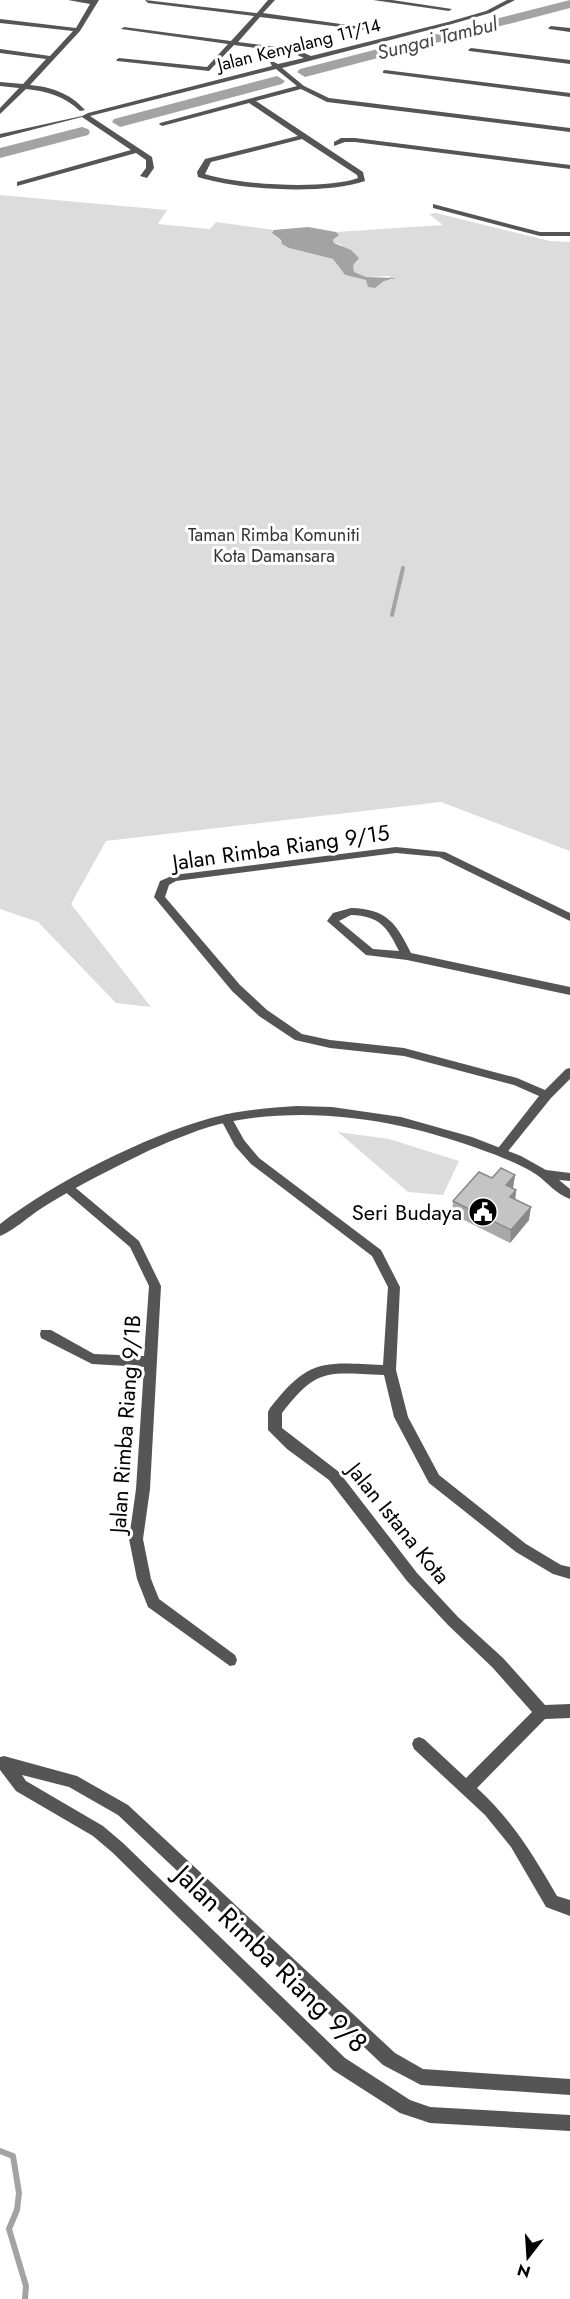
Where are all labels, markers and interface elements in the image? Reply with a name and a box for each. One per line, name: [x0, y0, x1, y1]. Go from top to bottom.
water label: Sungai Tambul: [374, 9, 502, 67]
street label: Jalan Kenyalang 11/14: [213, 12, 383, 78]
park label: Taman Rimba Komuniti Kota Damansara: [188, 522, 360, 569]
street label: Jalan Rimba Riang 9/15: [168, 816, 391, 878]
place label: Seri Budaya: [352, 1196, 462, 1228]
public building icon: Seri Budaya: [467, 1196, 499, 1228]
street label: Jalan Rimba Riang 9/1B: [101, 1314, 149, 1537]
street label: Jalan Istana Kota: [338, 1453, 458, 1591]
street label: Jalan Rimba Riang 9/8: [164, 1854, 377, 2061]
north arrow: [498, 2227, 558, 2287]
text: N: [514, 2258, 533, 2284]

